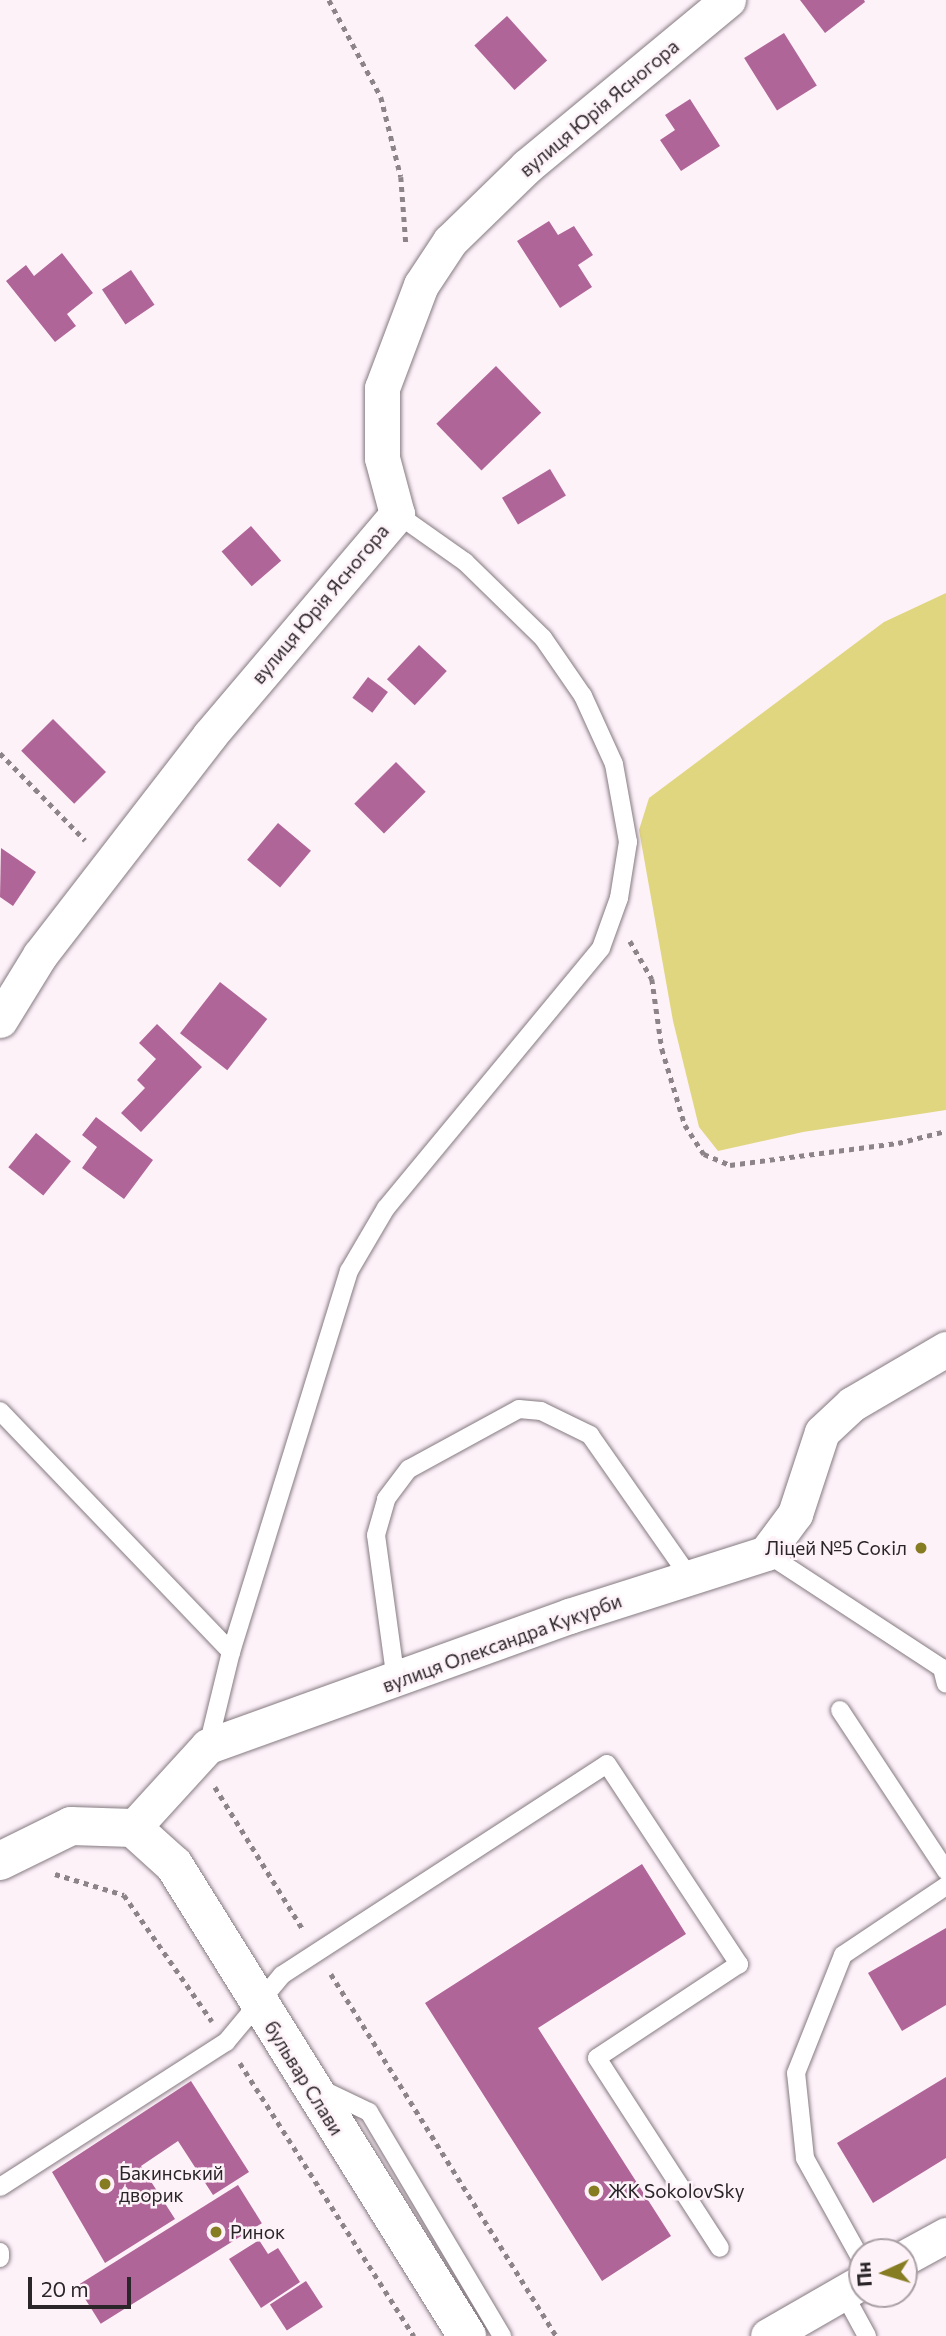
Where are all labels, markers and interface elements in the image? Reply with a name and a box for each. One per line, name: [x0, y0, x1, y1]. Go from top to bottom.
street label: вулиця Юрія Ясногора: [515, 35, 683, 181]
street label: вулиця Юрія Ясногора: [247, 520, 393, 688]
place label: Ліцей №5 Сокіл: [765, 1537, 907, 1559]
marker: Ліцей №5 Сокіл: [913, 1540, 929, 1556]
street label: вулиця Олександра Кукурби: [379, 1589, 625, 1697]
street label: бульвар Слави: [260, 2017, 348, 2139]
place label: Бакинський дворик: [119, 2162, 224, 2206]
marker: Бакинський дворик: [97, 2176, 113, 2192]
place label: ЖК SokolovSky: [608, 2180, 745, 2202]
marker: ЖК SokolovSky: [586, 2183, 602, 2199]
place label: Ринок: [230, 2221, 285, 2243]
marker: Ринок: [208, 2224, 224, 2240]
north arrow: [848, 2238, 918, 2308]
text: Пн: [851, 2261, 876, 2288]
scale bar: [32, 2262, 135, 2306]
text: 20 m: [41, 2276, 89, 2301]

